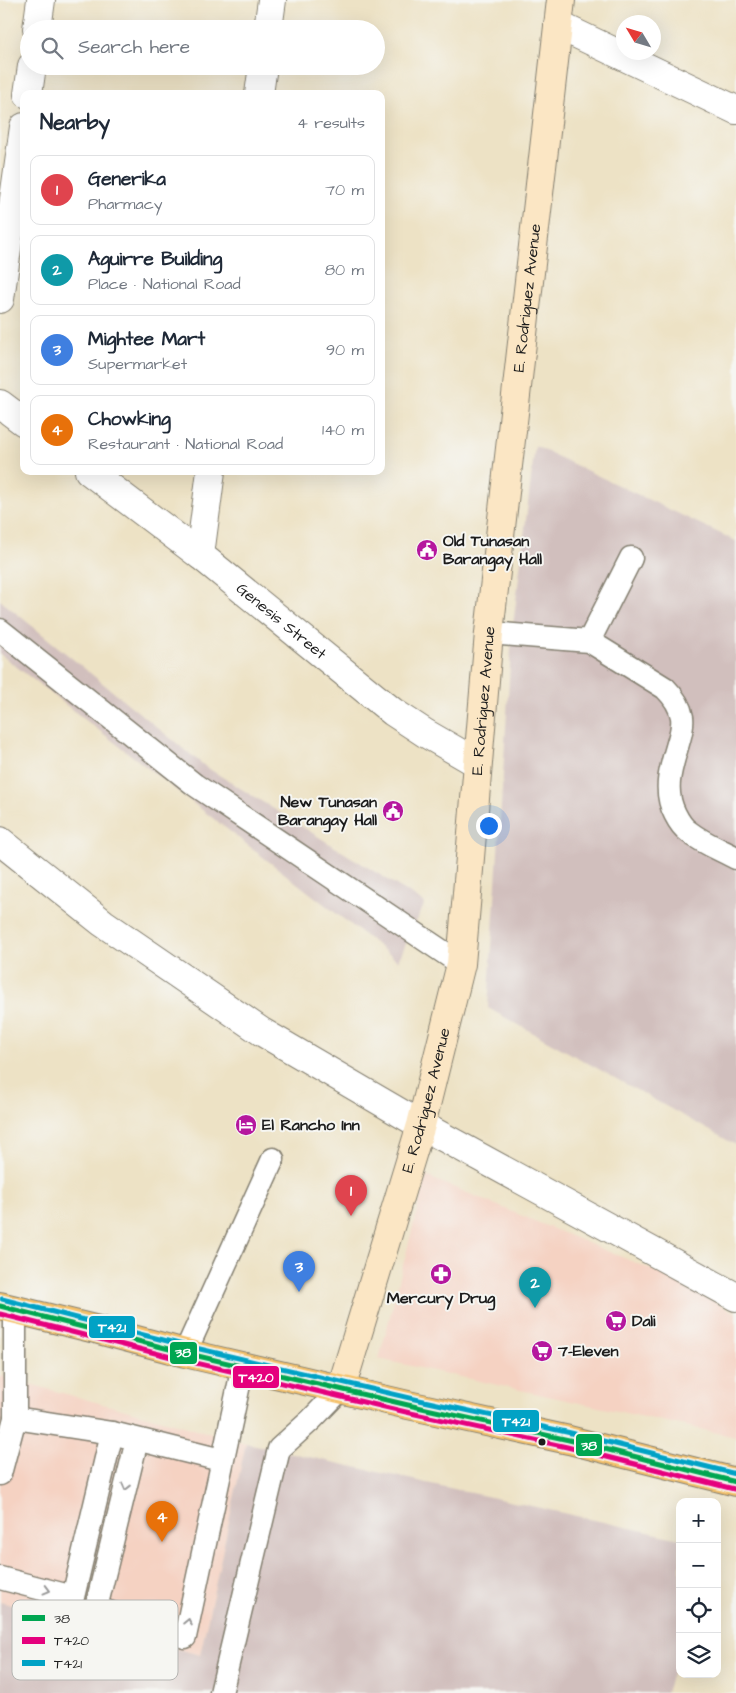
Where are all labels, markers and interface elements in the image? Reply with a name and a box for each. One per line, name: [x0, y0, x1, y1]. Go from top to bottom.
north arrow: [616, 15, 661, 60]
search box: [20, 20, 385, 75]
icon: search: [38, 34, 66, 62]
text: Search here: [78, 34, 190, 61]
text: Nearby: [40, 108, 110, 137]
text: 4 results: [297, 112, 365, 134]
text: Generika: [88, 166, 166, 193]
text: 1: [56, 179, 58, 201]
text: 70 m: [325, 179, 364, 201]
text: Pharmacy: [88, 193, 163, 215]
street label: E. Rodriguez Avenue: [508, 222, 547, 374]
text: Aguirre Building: [88, 246, 222, 273]
text: 2: [52, 259, 62, 281]
text: 80 m: [325, 259, 364, 281]
text: Place · National Road: [88, 273, 241, 295]
text: Mightee Mart: [88, 326, 205, 353]
text: 3: [53, 339, 61, 361]
text: 90 m: [326, 339, 364, 361]
text: Supermarket: [88, 353, 187, 375]
text: Chowking: [88, 406, 171, 433]
text: 4: [52, 419, 62, 441]
text: 140 m: [322, 419, 364, 441]
text: Restaurant · National Road: [88, 433, 283, 455]
place label: Old Tunasan Barangay Hall: [443, 530, 542, 572]
public building icon: Old Tunasan Barangay Hall: [415, 538, 439, 562]
street label: Genesis Street: [231, 578, 332, 665]
street label: E. Rodriguez Avenue: [466, 625, 501, 776]
place label: New Tunasan Barangay Hall: [278, 791, 377, 833]
public building icon: New Tunasan Barangay Hall: [381, 799, 405, 823]
your location: [476, 813, 502, 839]
street label: E. Rodriguez Avenue: [396, 1025, 456, 1176]
hotel icon: El Rancho Inn: [234, 1113, 258, 1137]
place label: El Rancho Inn: [262, 1114, 360, 1136]
pin: 1: [335, 1175, 367, 1216]
pin: 3: [283, 1251, 315, 1292]
pharmacy icon: Mercury Drug: [429, 1262, 453, 1286]
pin: 2: [519, 1267, 551, 1308]
place label: Mercury Drug: [387, 1287, 496, 1311]
supermarket icon: Dali: [604, 1309, 628, 1333]
place label: Dali: [632, 1310, 656, 1332]
line badge: T421: [88, 1315, 136, 1339]
text: T421: [97, 1318, 126, 1338]
supermarket icon: 7-Eleven: [530, 1339, 554, 1363]
place label: 7-Eleven: [557, 1340, 618, 1362]
line badge: 38: [169, 1341, 198, 1365]
text: 38: [174, 1343, 191, 1363]
line badge: T420: [232, 1365, 280, 1389]
text: T420: [237, 1368, 274, 1388]
line badge: T421: [492, 1409, 540, 1433]
text: T421: [501, 1412, 530, 1432]
line badge: 38: [575, 1433, 603, 1457]
text: 38: [580, 1436, 597, 1456]
unlabelled marker: [537, 1437, 547, 1447]
one-way arrow: [121, 1483, 132, 1492]
map controls: [676, 1498, 721, 1678]
button: +: [676, 1498, 721, 1543]
pin: 4: [146, 1501, 178, 1542]
button: −: [676, 1543, 721, 1588]
one-way arrow: [43, 1585, 51, 1595]
button: locate: [676, 1588, 721, 1633]
legend: [12, 1600, 178, 1680]
text: 38: [54, 1609, 70, 1629]
one-way arrow: [182, 1618, 192, 1627]
text: T420: [54, 1631, 89, 1651]
button: layers: [676, 1633, 721, 1678]
text: T421: [54, 1654, 82, 1674]

